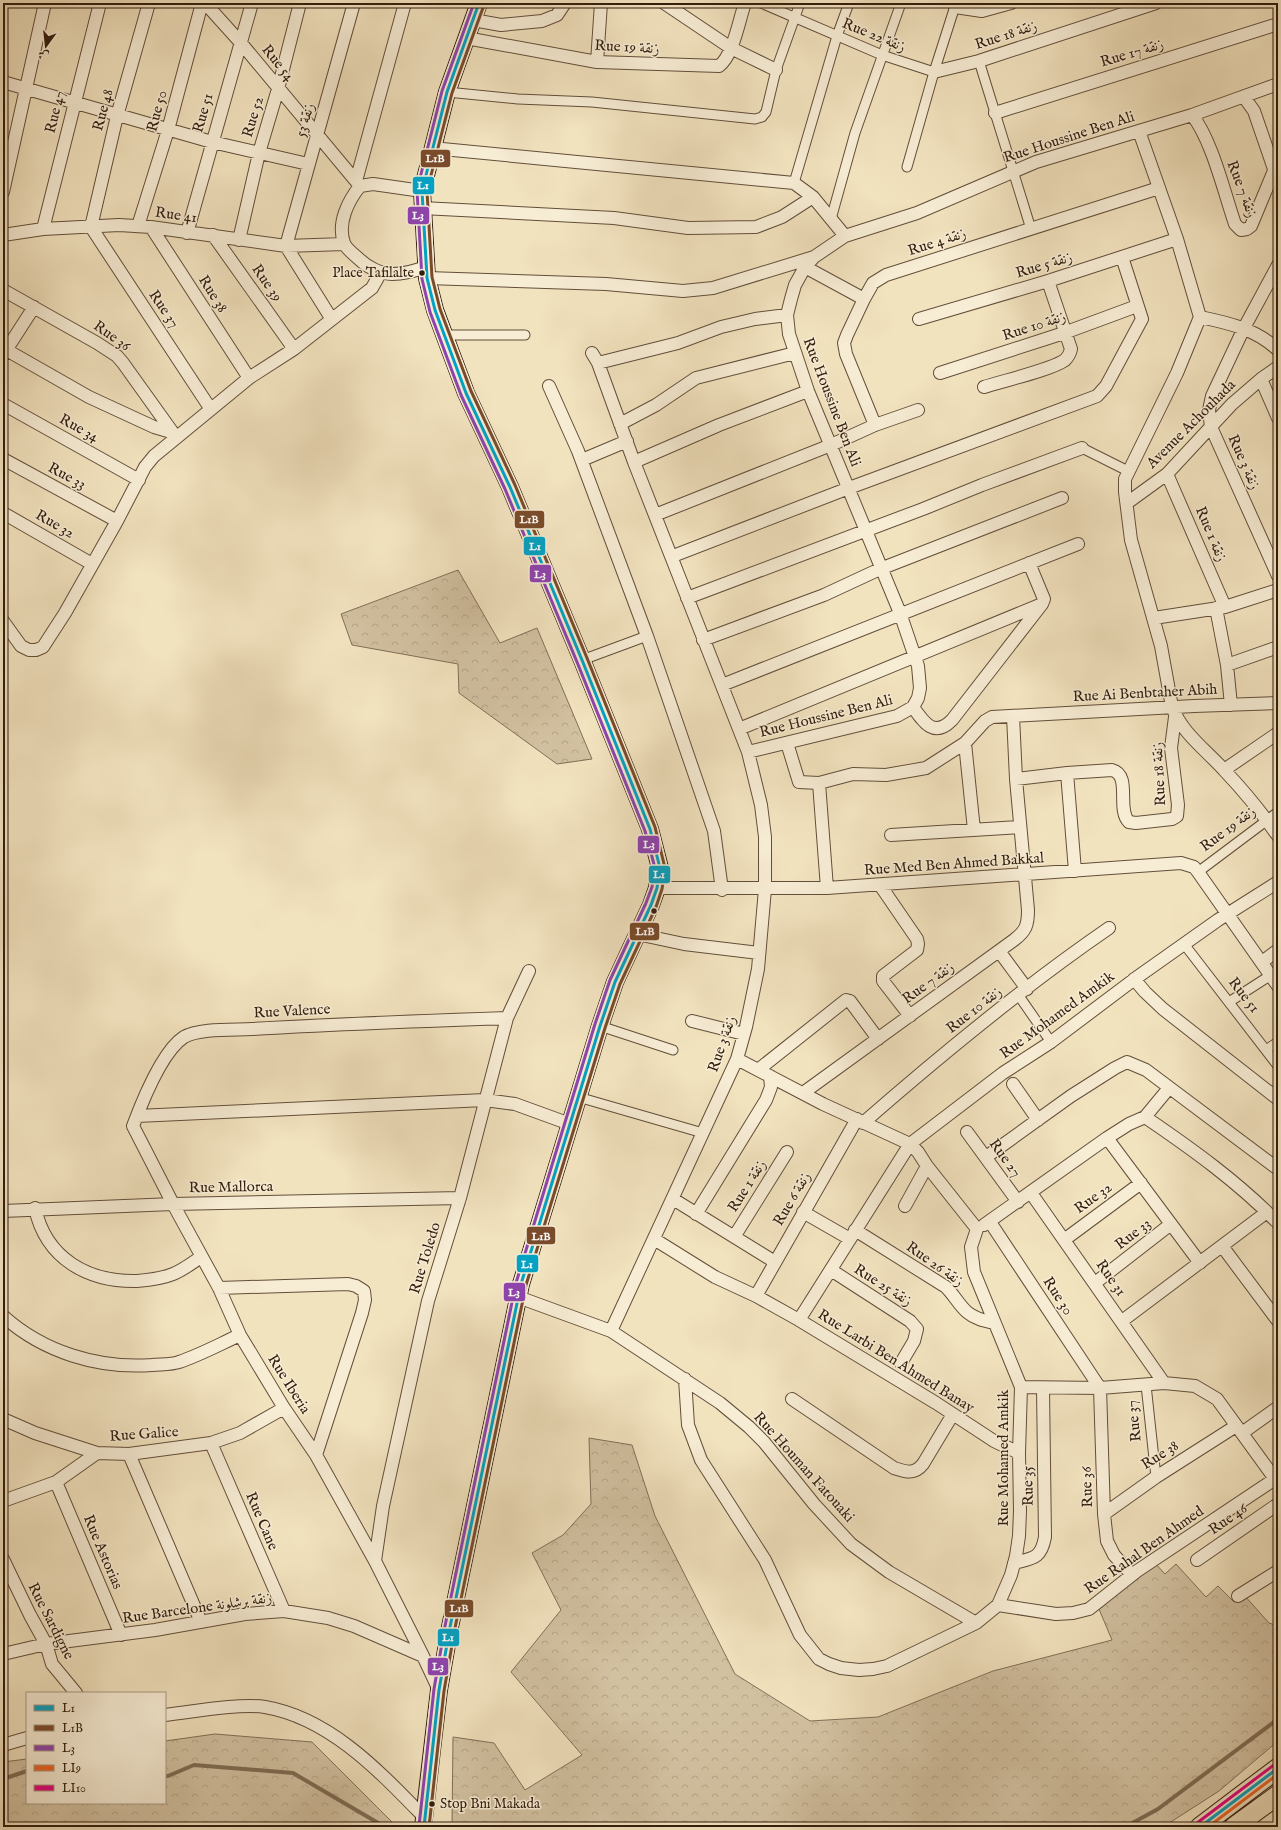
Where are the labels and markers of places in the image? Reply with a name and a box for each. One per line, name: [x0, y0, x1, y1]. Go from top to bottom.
place label: Place Tafilalte: [332, 264, 415, 282]
marker: Place Tafilalte: [417, 268, 427, 278]
unlabelled marker: [649, 906, 659, 916]
place label: Stop Bni Makada: [440, 1795, 541, 1813]
marker: Stop Bni Makada: [427, 1799, 437, 1809]

